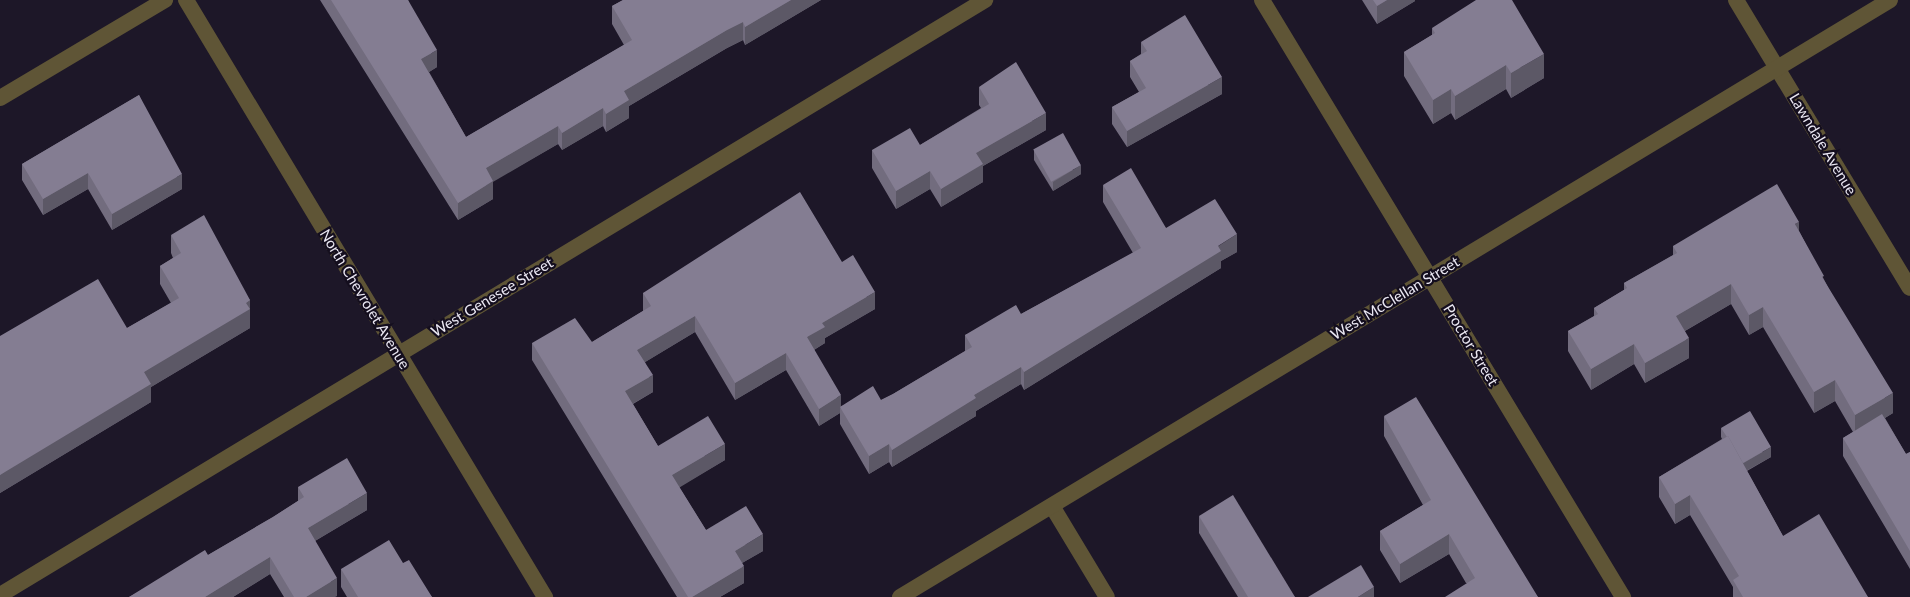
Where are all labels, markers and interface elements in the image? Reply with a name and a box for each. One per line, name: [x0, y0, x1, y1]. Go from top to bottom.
street label: Lawndale Avenue: [1785, 90, 1861, 198]
street label: North Chevrolet Avenue: [316, 226, 414, 372]
street label: West McClellan Street: [1327, 252, 1463, 344]
street label: West Genesee Street: [428, 253, 556, 341]
street label: Proctor Street: [1440, 301, 1502, 389]

